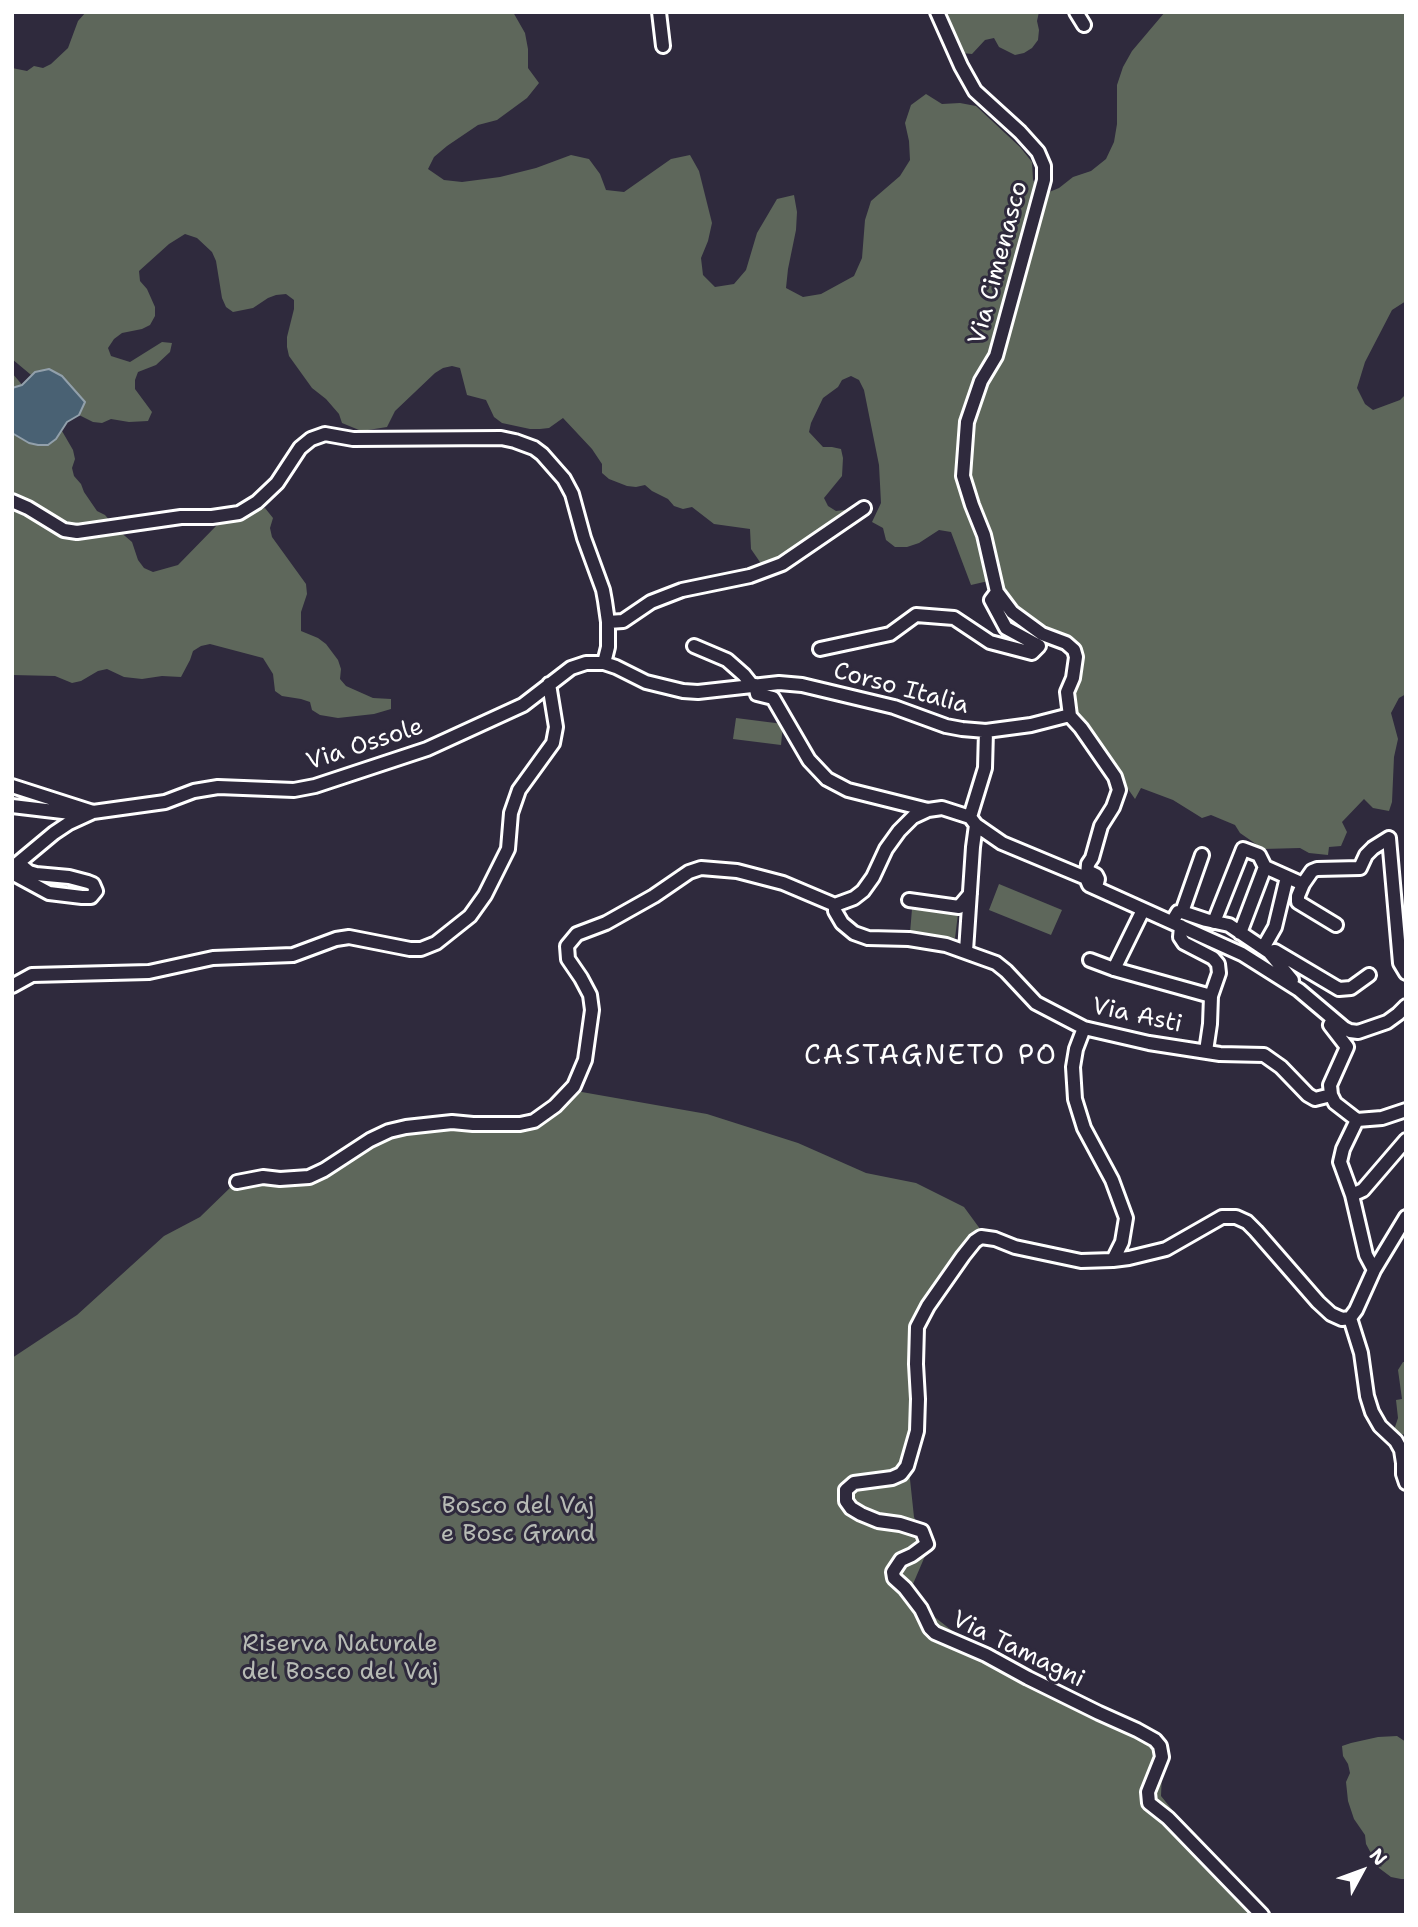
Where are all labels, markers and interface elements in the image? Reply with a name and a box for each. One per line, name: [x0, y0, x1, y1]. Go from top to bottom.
street label: Via Cimenasco: [963, 178, 1035, 348]
street label: Corso Italia: [830, 657, 972, 721]
street label: Via Ossole: [303, 713, 427, 777]
street label: Via Asti: [1089, 992, 1185, 1040]
district label: CASTAGNETO PO: [806, 1040, 1056, 1074]
park label: Bosco del Vaj e Bosc Grand: [441, 1493, 595, 1549]
street label: Via Tamagni: [947, 1606, 1089, 1694]
park label: Riserva Naturale del Bosco del Vaj: [242, 1631, 438, 1687]
north arrow: [1327, 1836, 1397, 1906]
text: N: [1364, 1843, 1393, 1871]

